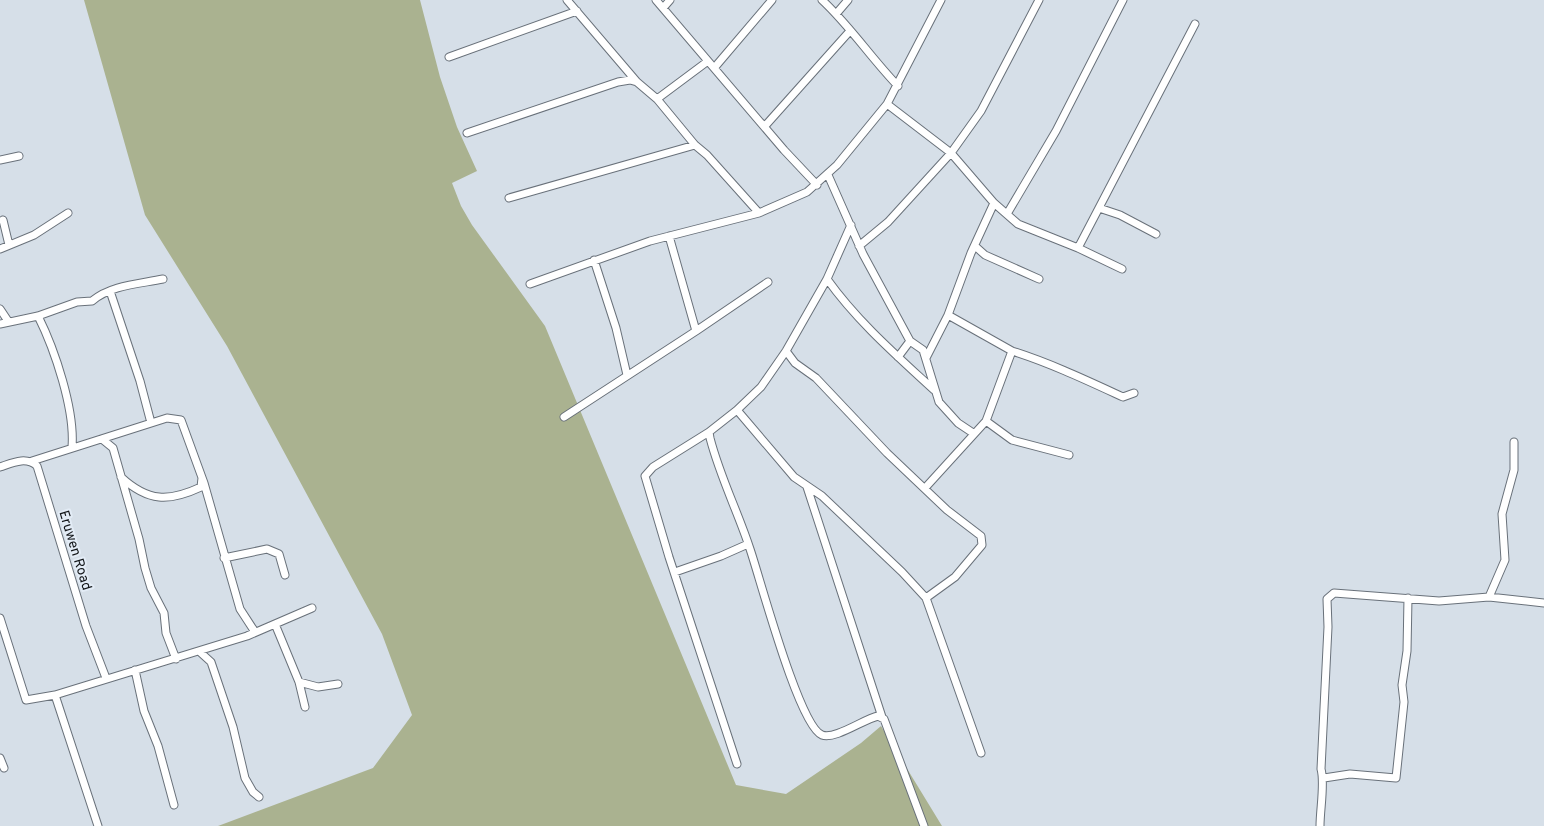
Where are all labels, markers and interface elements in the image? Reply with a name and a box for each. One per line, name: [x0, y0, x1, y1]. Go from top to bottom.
street label: Eruwen Road: [54, 508, 95, 592]

